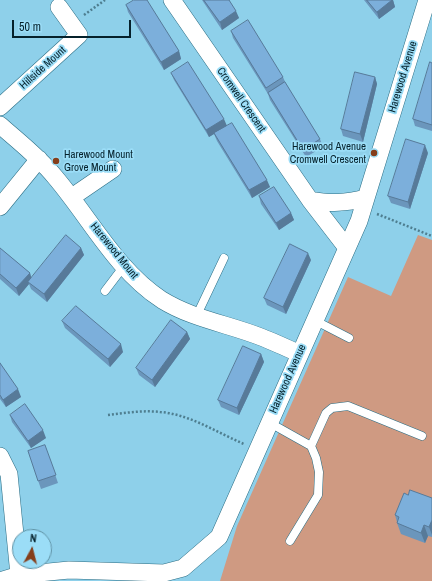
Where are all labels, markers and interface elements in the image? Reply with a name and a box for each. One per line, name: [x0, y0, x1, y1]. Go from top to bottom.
scale bar: [14, 12, 133, 38]
text: 50 m: [19, 19, 41, 35]
street label: Harewood Avenue: [386, 40, 420, 114]
street label: Hillside Mount: [17, 44, 69, 92]
street label: Cromwell Crescent: [214, 65, 268, 135]
place label: Harewood Avenue Cromwell Crescent: [290, 140, 366, 166]
place label: Harewood Mount Grove Mount: [64, 148, 133, 174]
marker: Harewood Avenue Cromwell Crescent: [369, 148, 379, 158]
marker: Harewood Mount Grove Mount: [51, 156, 61, 166]
street label: Harewood Mount: [87, 220, 141, 282]
street label: Harewood Avenue: [267, 342, 309, 416]
north arrow: [12, 529, 52, 569]
text: N: [29, 531, 37, 545]

